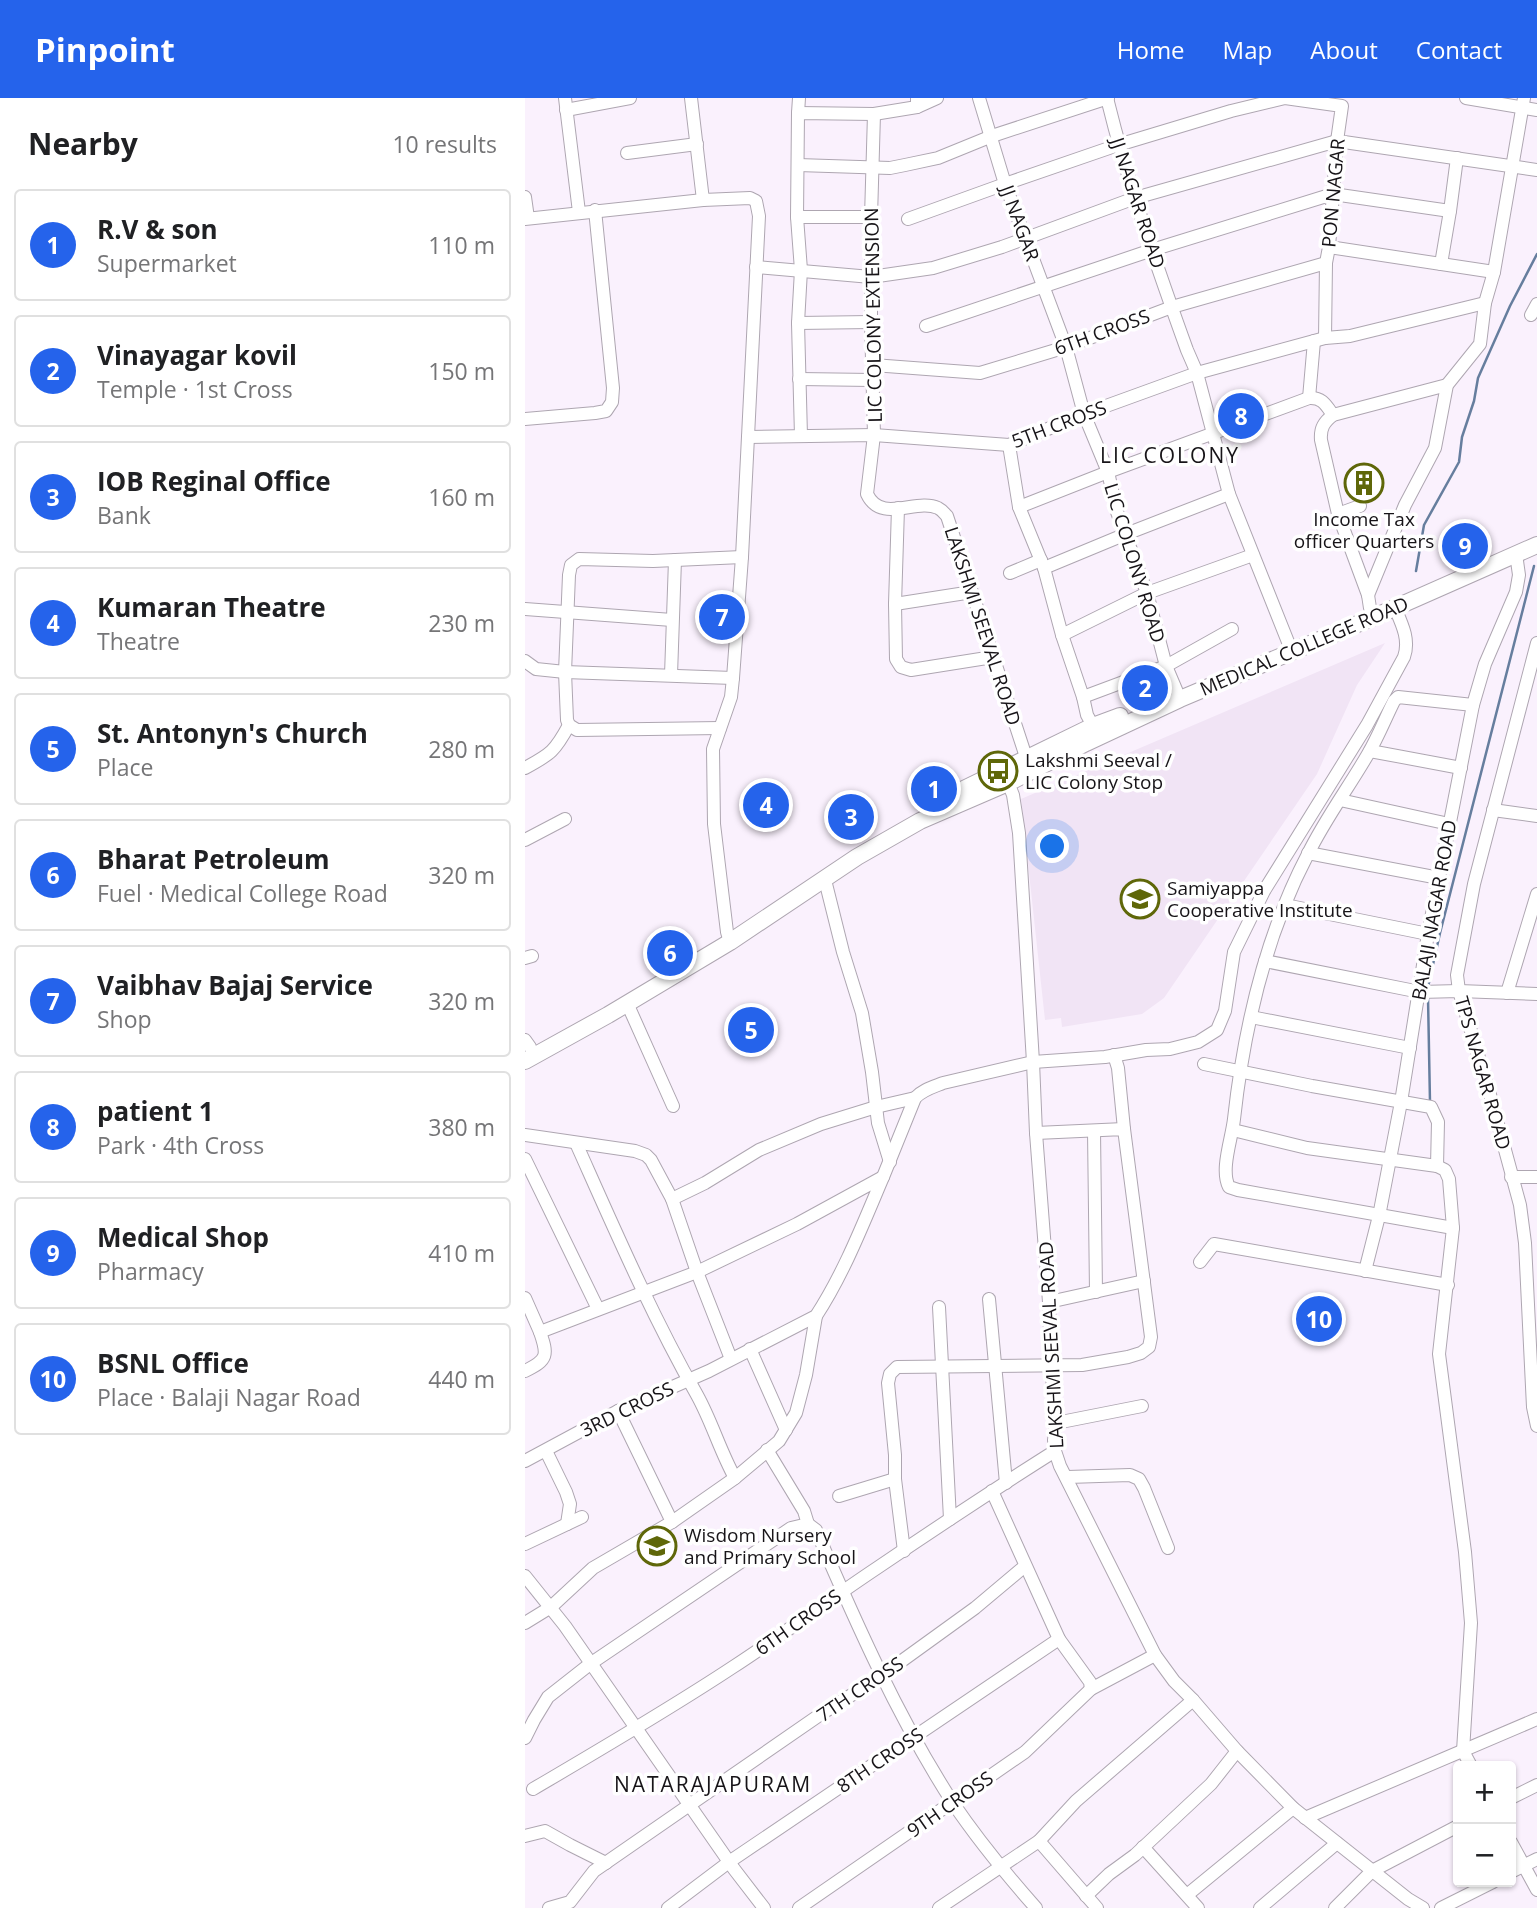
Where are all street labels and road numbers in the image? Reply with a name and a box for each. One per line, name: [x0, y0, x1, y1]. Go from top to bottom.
street label: JJ NAGAR ROAD: [1104, 132, 1171, 272]
street label: PON NAGAR: [1315, 137, 1351, 249]
street label: JJ NAGAR: [994, 180, 1046, 265]
street label: LIC COLONY EXTENSION: [858, 207, 888, 423]
street label: 6TH CROSS: [1051, 303, 1153, 361]
street label: 5TH CROSS: [1008, 394, 1110, 454]
street label: LIC COLONY ROAD: [1098, 480, 1172, 646]
street label: LAKSHMI SEEVAL ROAD: [939, 523, 1027, 729]
street label: MEDICAL COLLEGE ROAD: [1196, 590, 1412, 702]
street label: BALAJI NAGAR ROAD: [1405, 818, 1463, 1002]
street label: TPS NAGAR ROAD: [1449, 993, 1517, 1153]
street label: LAKSHMI SEEVAL ROAD: [1033, 1241, 1069, 1449]
street label: 3RD CROSS: [576, 1375, 678, 1443]
street label: 6TH CROSS: [750, 1583, 846, 1661]
street label: 7TH CROSS: [811, 1650, 909, 1728]
street label: 8TH CROSS: [831, 1721, 929, 1799]
street label: 9TH CROSS: [902, 1765, 998, 1843]

